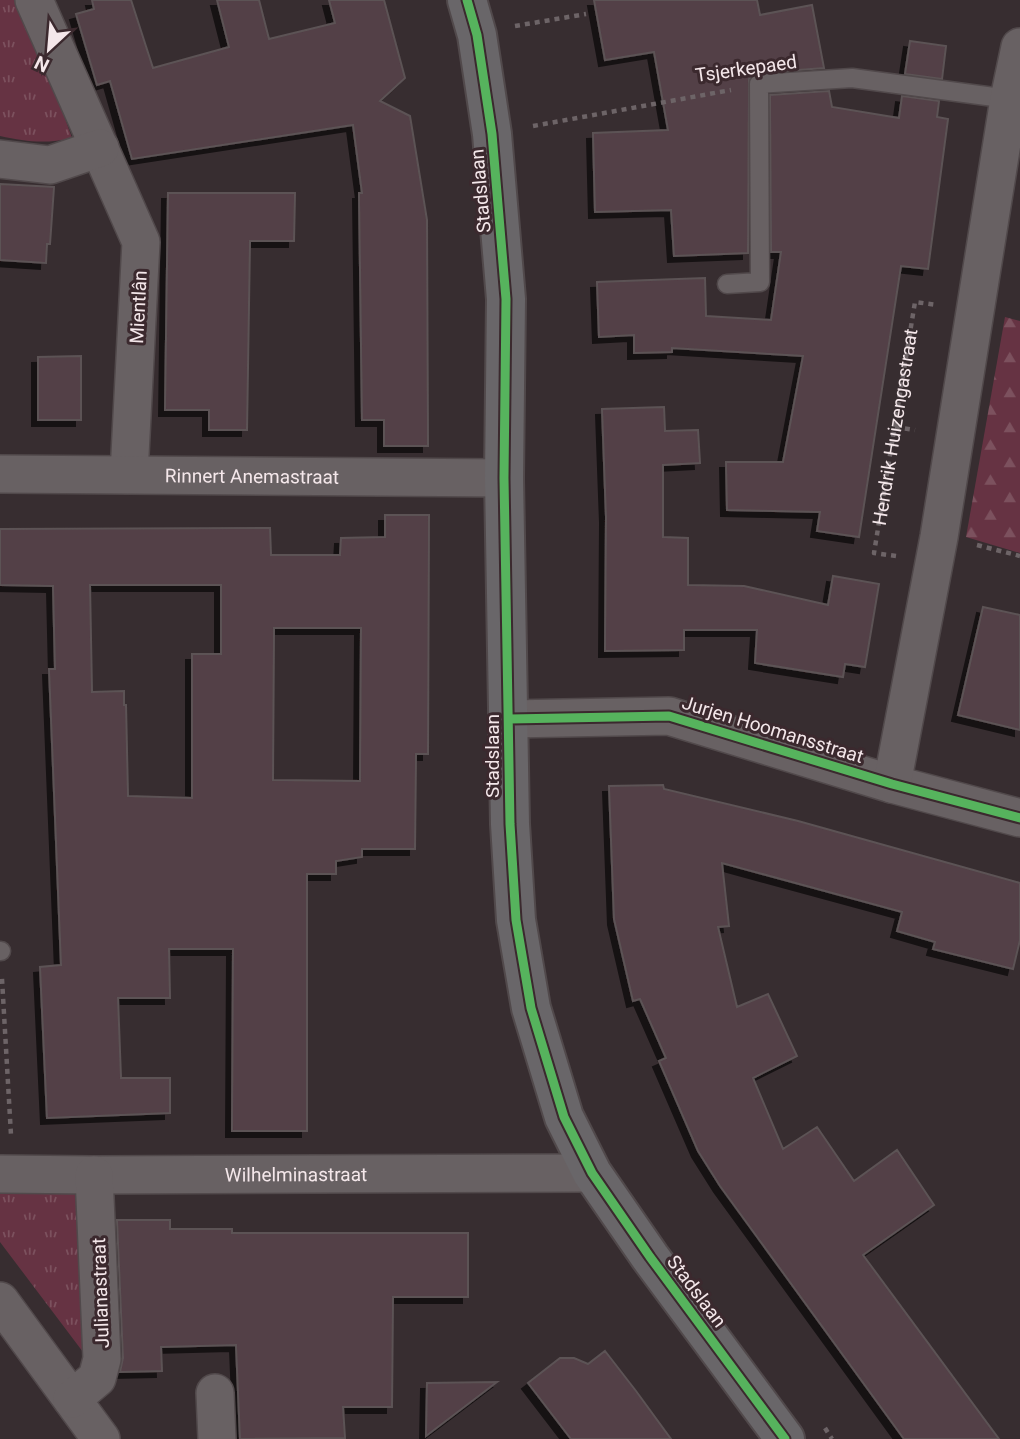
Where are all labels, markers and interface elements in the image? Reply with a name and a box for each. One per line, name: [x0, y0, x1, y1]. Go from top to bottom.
north arrow: [14, 14, 84, 84]
street label: Tsjerkepaed: [694, 50, 798, 87]
text: N: [31, 51, 53, 77]
street label: Stadslaan: [465, 148, 496, 234]
street label: Mientlân: [125, 270, 152, 344]
street label: Hendrik Huizengastraat: [868, 327, 922, 527]
street label: Rinnert Anemastraat: [165, 464, 339, 489]
street label: Jurjen Hoomansstraat: [679, 691, 866, 768]
street label: Stadslaan: [481, 714, 504, 798]
street label: Wilhelminastraat: [225, 1163, 367, 1186]
street label: Julianastraat: [87, 1237, 114, 1349]
street label: Stadslaan: [662, 1251, 731, 1332]

